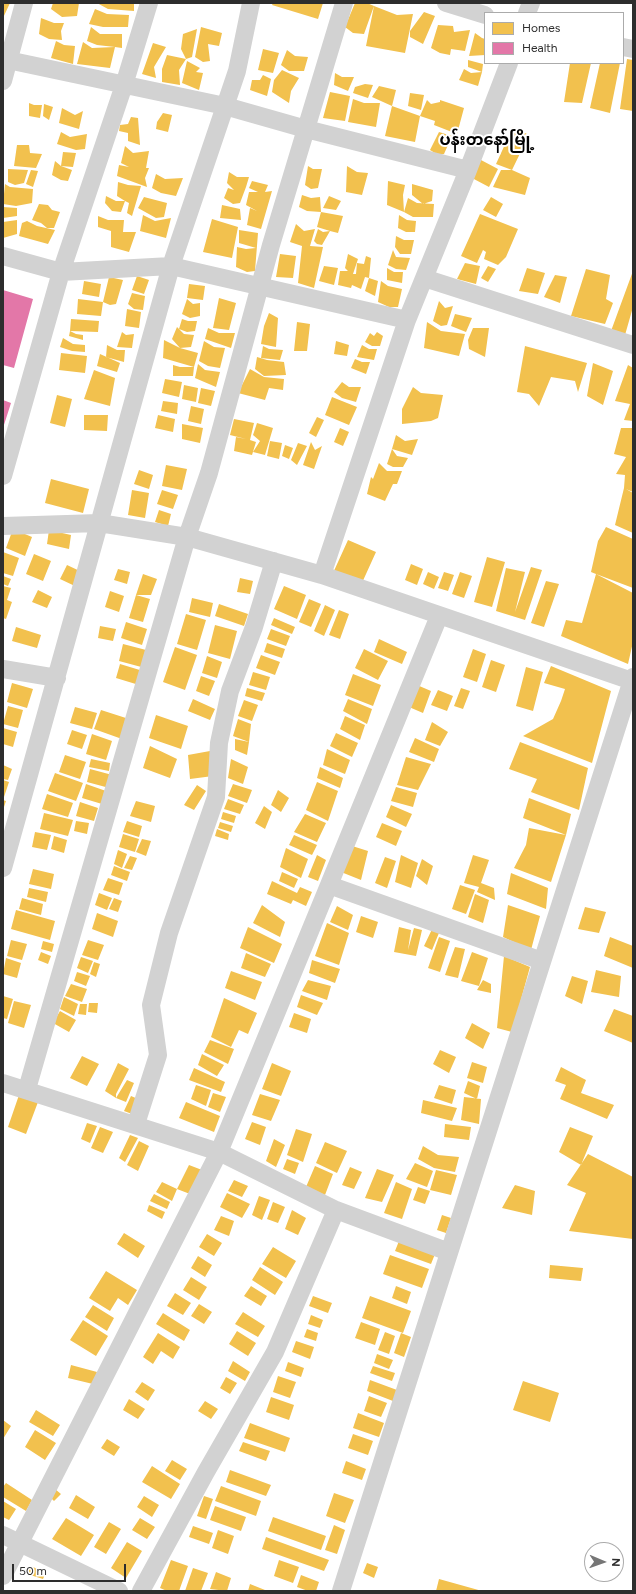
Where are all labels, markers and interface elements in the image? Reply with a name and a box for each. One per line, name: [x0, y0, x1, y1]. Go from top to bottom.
legend: [484, 12, 624, 64]
text: Homes: [522, 21, 560, 35]
text: Health: [522, 41, 558, 55]
district label: ပန်းတနော်မြို့: [439, 130, 535, 150]
north arrow: [584, 1542, 624, 1582]
scale bar: [14, 1556, 128, 1582]
text: N: [609, 1558, 622, 1567]
text: 50 m: [19, 1564, 47, 1578]

